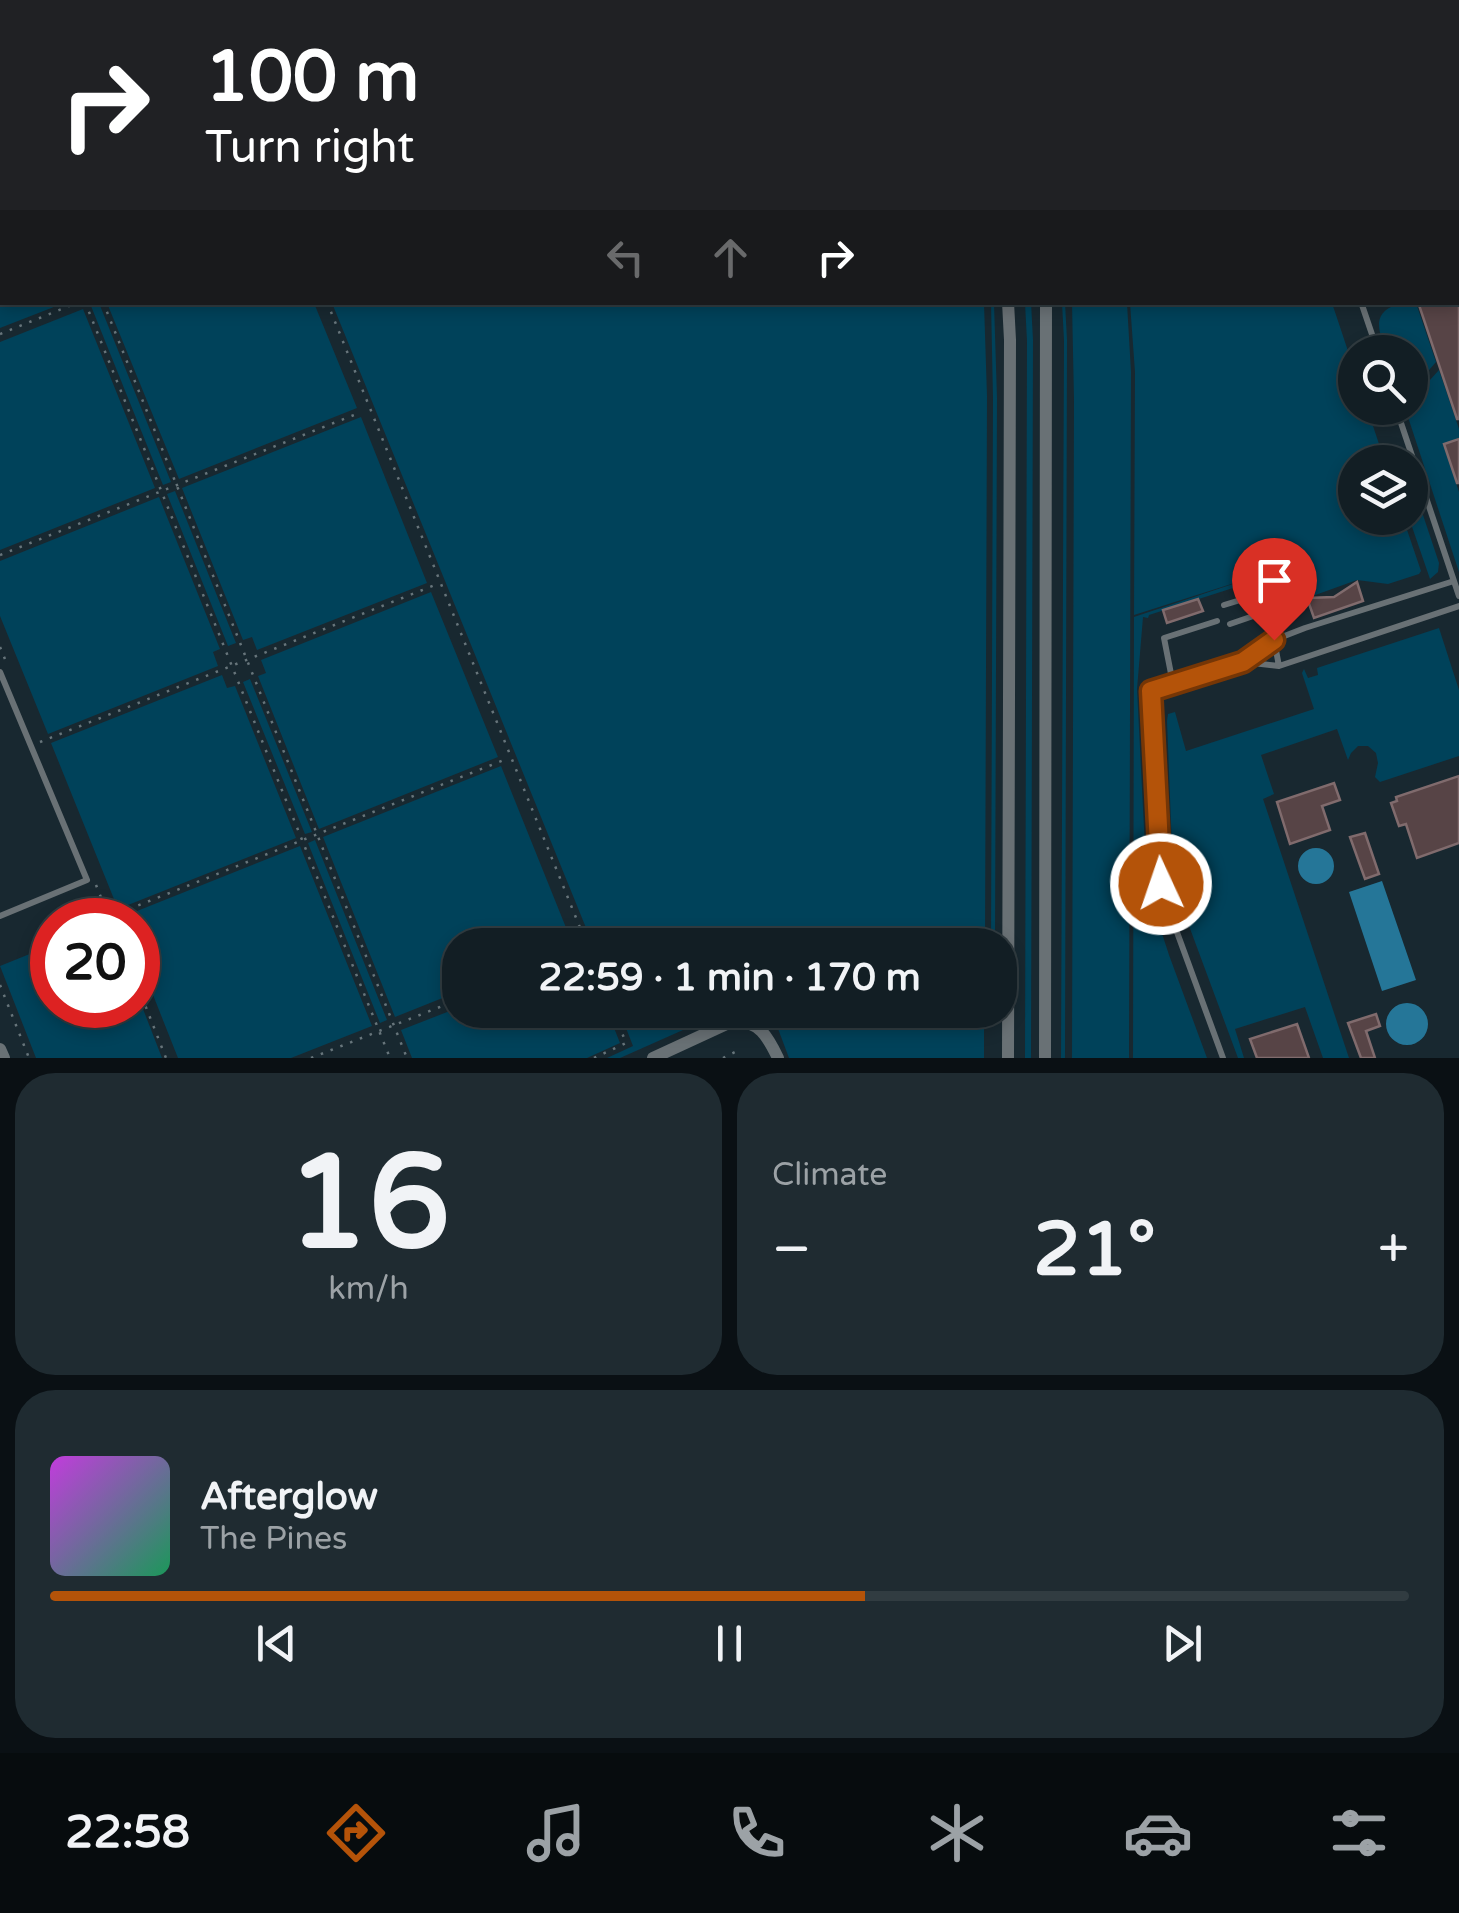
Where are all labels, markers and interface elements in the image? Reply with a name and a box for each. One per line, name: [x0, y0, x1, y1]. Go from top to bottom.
text: 100 m: [205, 36, 419, 120]
icon: right: [40, 40, 170, 170]
text: Turn right: [205, 121, 414, 175]
icon: left: [598, 230, 653, 285]
icon: ahead: [703, 230, 758, 285]
icon: right: [808, 230, 863, 285]
map controls: [1338, 335, 1428, 535]
button: search: [1338, 335, 1428, 425]
button: layers: [1338, 445, 1428, 535]
pin: [1232, 538, 1317, 641]
icon: arrive: [1247, 553, 1302, 608]
position arrow: [1109, 832, 1213, 936]
speed limit sign: 20: [30, 898, 160, 1028]
text: 22:59 · 1 min · 170 m: [538, 955, 921, 1001]
text: 16: [287, 1127, 450, 1283]
text: Climate: [772, 1156, 887, 1194]
text: 21°: [1033, 1205, 1156, 1295]
text: −: [772, 1217, 811, 1283]
text: +: [1378, 1217, 1409, 1283]
text: km/h: [328, 1270, 409, 1308]
text: Afterglow: [200, 1474, 378, 1520]
text: The Pines: [200, 1520, 347, 1558]
icon: previous: [249, 1616, 304, 1671]
icon: pause: [702, 1616, 757, 1671]
icon: next: [1155, 1616, 1210, 1671]
icon: directions: [321, 1798, 391, 1868]
icon: music: [521, 1798, 591, 1868]
icon: phone: [722, 1798, 792, 1868]
icon: climate: [922, 1798, 992, 1868]
icon: car: [1123, 1798, 1193, 1868]
icon: filters: [1324, 1798, 1394, 1868]
text: 22:58: [65, 1806, 190, 1860]

